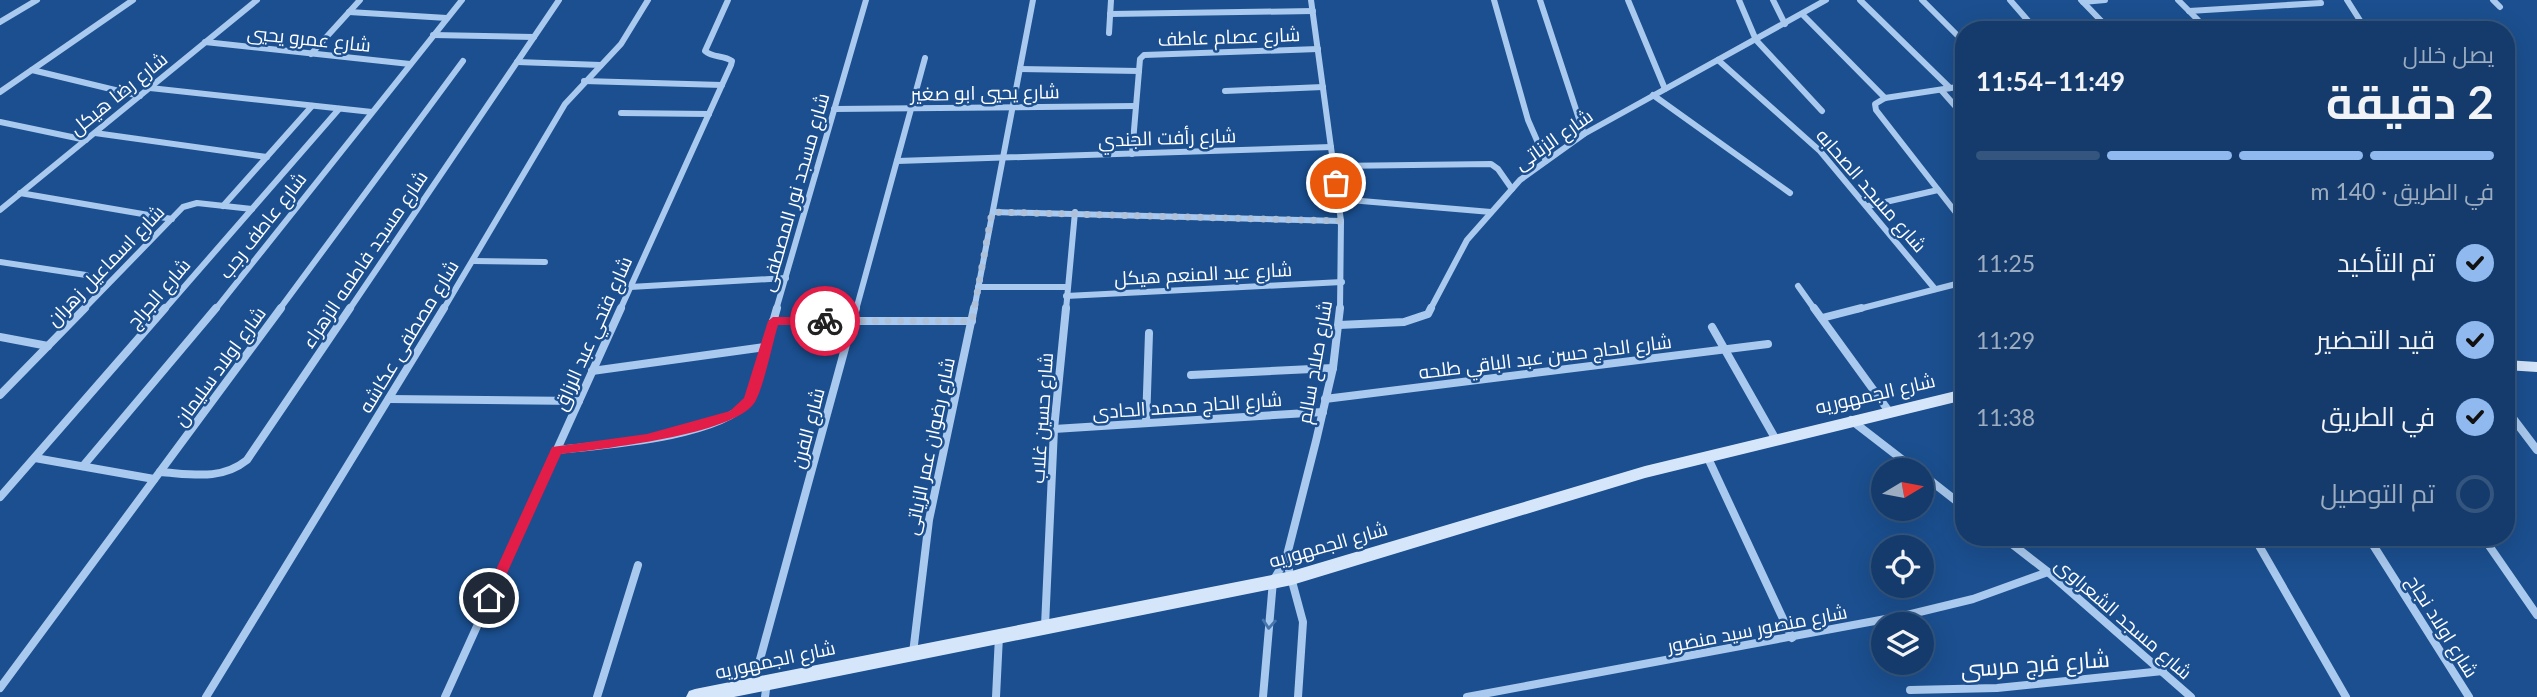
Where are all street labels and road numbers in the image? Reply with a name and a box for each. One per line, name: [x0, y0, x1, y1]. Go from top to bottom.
street label: شارع عمرو يحيي: [246, 20, 372, 59]
street label: شارع عصام عاطف: [1157, 22, 1301, 53]
street label: شارع رضا هيكل: [64, 47, 173, 142]
street label: شارع يحيي ابو صغير: [909, 79, 1060, 108]
street label: شارع مسجد نور المصطفى: [755, 90, 836, 295]
street label: شارع الزناتى: [1509, 104, 1598, 177]
street label: شارع رأفت الجندي: [1098, 123, 1237, 155]
street label: شارع مسجد الصحابه: [1810, 123, 1932, 259]
street label: شارع مسجد فاطمه الزهراء: [296, 166, 434, 354]
street label: شارع عاطف رجب: [213, 167, 313, 285]
street label: شارع اسماعيل زهران: [41, 200, 171, 332]
street label: شارع فتحي عبد الرزاق: [548, 252, 640, 415]
street label: شارع الجراج: [121, 253, 197, 335]
street label: شارع مصطفى عكاشه: [353, 255, 465, 418]
street label: شارع عبد المنعم هيكل: [1113, 257, 1293, 292]
street label: شارع صلاح سالم: [1292, 298, 1339, 426]
street label: شارع اولاد سليمان: [168, 302, 272, 432]
street label: شارع الحاج حسن عبد الباقي طلحه: [1417, 329, 1673, 387]
street label: شارع حسين غلاب: [1025, 352, 1060, 484]
street label: شارع رضوان عمر الزياتى: [899, 355, 962, 537]
street label: شارع الجمهوريه: [1813, 368, 1938, 421]
street label: شارع الفرن: [785, 385, 832, 472]
street label: شارع الحاج محمد الحادى: [1091, 387, 1283, 426]
street label: شارع الجمهوريه: [1266, 516, 1391, 575]
street label: شارع مسجد الشعراوى: [2049, 552, 2197, 686]
street label: شارع اولاد نجاح: [2400, 570, 2484, 683]
street label: شارع منصور سيد منصور: [1664, 599, 1849, 660]
street label: شارع الجمهوريه: [713, 635, 838, 686]
street label: شارع فرج مرسى: [1960, 644, 2111, 685]

